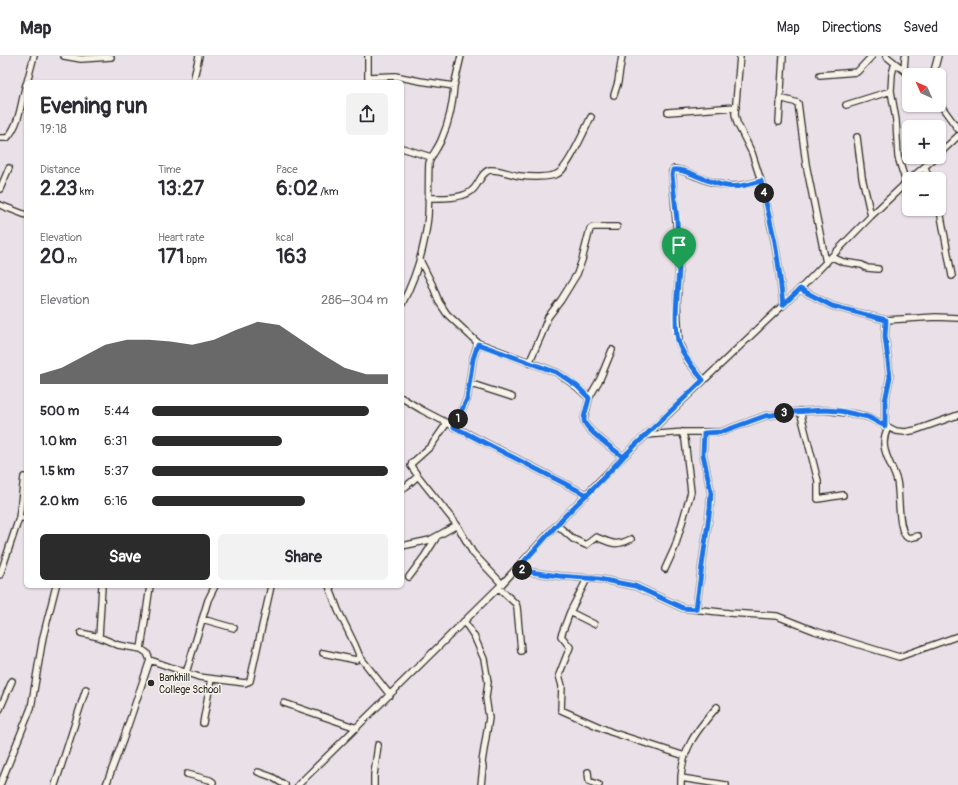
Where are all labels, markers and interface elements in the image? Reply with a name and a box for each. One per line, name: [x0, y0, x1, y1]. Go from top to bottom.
text: Map: [20, 16, 51, 40]
text: Map: [777, 19, 800, 36]
text: Directions: [822, 19, 881, 36]
text: Saved: [903, 19, 938, 36]
north arrow: [902, 68, 946, 112]
map controls: [902, 68, 946, 216]
text: Evening run: [40, 92, 148, 120]
button: share: [346, 93, 388, 135]
button: +: [902, 120, 946, 164]
text: 19:18: [40, 121, 67, 137]
text: Distance: [40, 163, 80, 176]
text: Time: [158, 163, 181, 176]
text: Pace: [276, 163, 298, 176]
button: −: [902, 172, 946, 216]
text: 2.23: [40, 176, 77, 201]
text: 13:27: [158, 176, 204, 201]
text: 6:02: [276, 176, 318, 201]
pin: 4: [754, 183, 774, 203]
text: km: [77, 185, 94, 198]
text: /km: [318, 185, 339, 198]
text: 4: [761, 186, 767, 199]
pin: [662, 228, 696, 269]
text: Elevation: [40, 231, 82, 244]
text: Heart rate: [158, 231, 204, 244]
text: kcal: [276, 231, 294, 244]
icon: arrive: [668, 234, 690, 256]
text: 20: [40, 244, 65, 269]
text: 171: [158, 244, 184, 269]
text: 163: [276, 244, 307, 269]
text: m: [65, 253, 77, 266]
text: bpm: [184, 253, 207, 266]
text: Elevation: [40, 292, 90, 308]
text: 286–304 m: [321, 292, 388, 308]
text: 500 m: [40, 403, 79, 419]
text: 5:44: [104, 403, 130, 419]
pin: 3: [774, 403, 794, 423]
text: 3: [781, 406, 787, 419]
pin: 1: [448, 409, 468, 429]
text: 1: [456, 412, 460, 425]
text: 1.0 km: [40, 433, 77, 449]
text: 6:31: [104, 433, 127, 449]
text: 1.5 km: [40, 463, 75, 479]
text: 5:37: [104, 463, 129, 479]
text: 2.0 km: [40, 493, 79, 509]
text: 6:16: [104, 493, 128, 509]
button: Save: [40, 534, 210, 580]
button: Share: [218, 534, 388, 580]
pin: 2: [512, 560, 532, 580]
text: 2: [519, 563, 525, 576]
place label: Bankhill College School: [159, 672, 221, 696]
marker: Bankhill College School: [146, 678, 156, 688]

